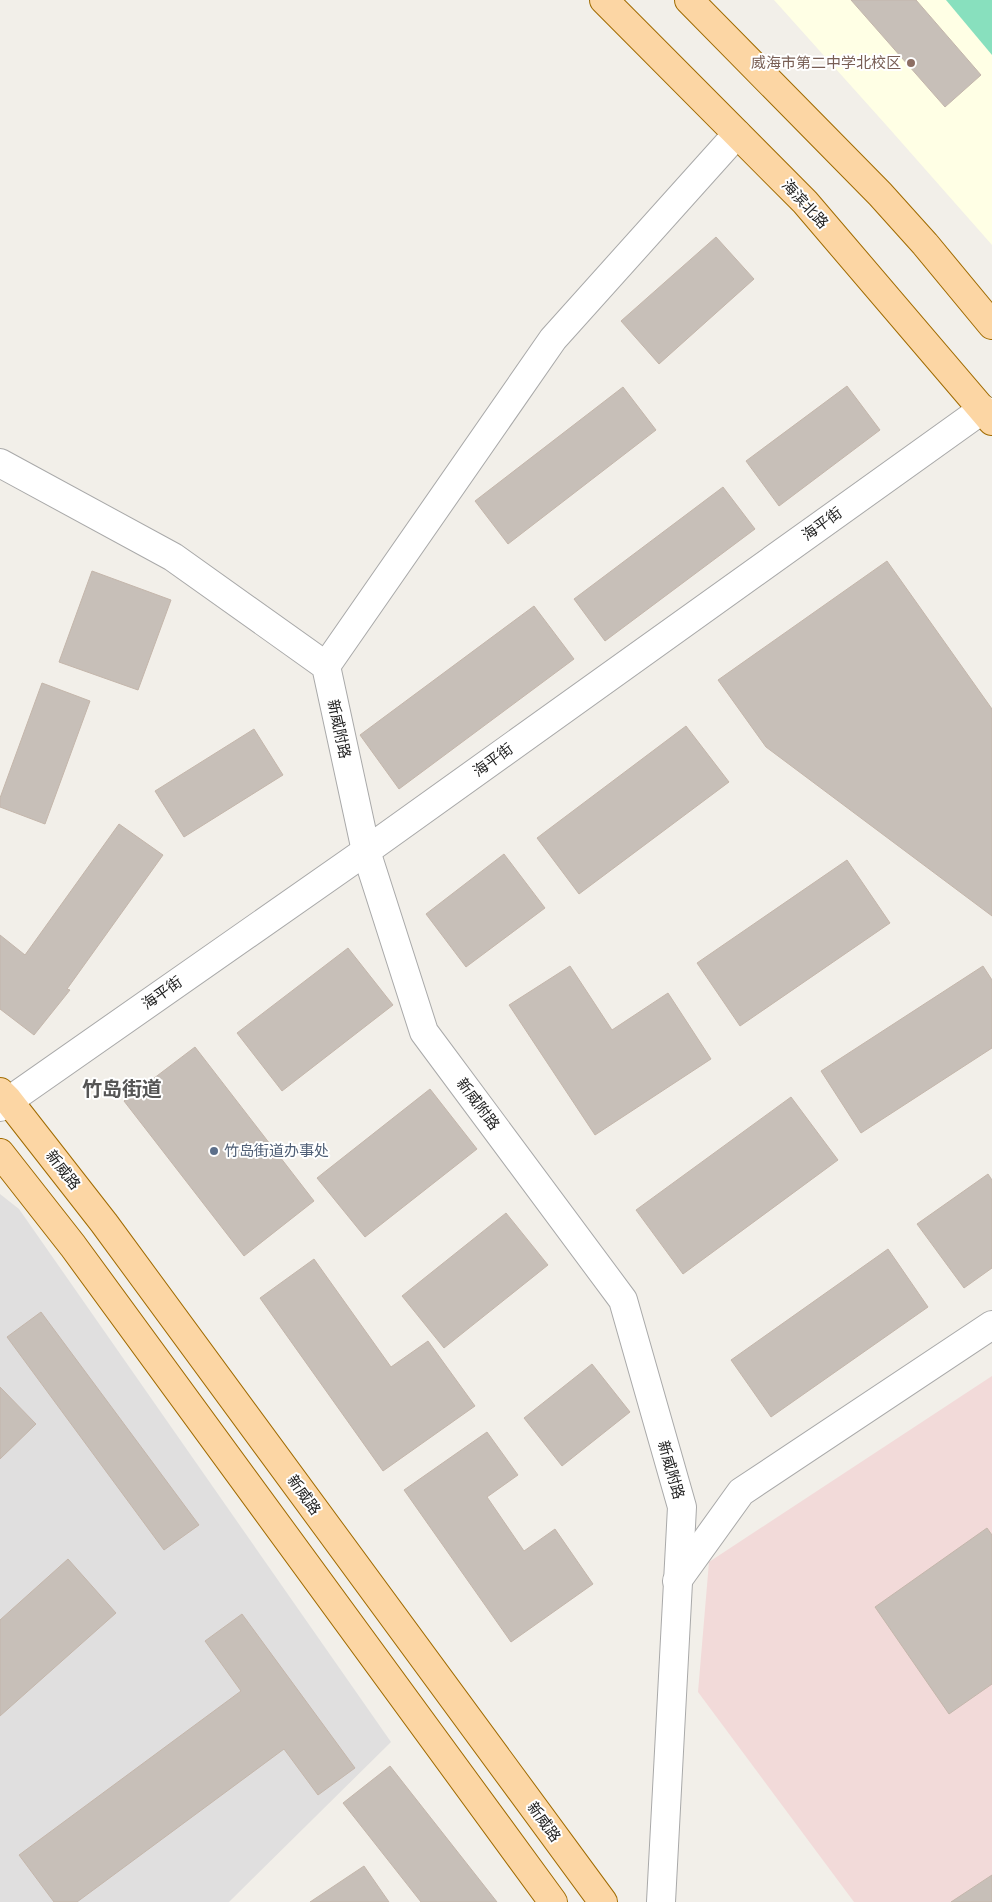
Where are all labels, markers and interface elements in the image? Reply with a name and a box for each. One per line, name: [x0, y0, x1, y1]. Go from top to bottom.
place label: 威海市第二中学北校区: [751, 54, 901, 72]
marker: 威海市第二中学北校区: [905, 57, 917, 69]
street label: 海滨北路: [778, 176, 832, 232]
street label: 海平街: [799, 503, 845, 545]
street label: 新威附路: [324, 698, 354, 760]
street label: 海平街: [470, 739, 516, 781]
street label: 海平街: [138, 973, 186, 1013]
street label: 新威附路: [453, 1075, 503, 1133]
district label: 竹岛街道: [82, 1077, 162, 1101]
place label: 竹岛街道办事处: [224, 1142, 329, 1160]
marker: 竹岛街道办事处: [208, 1145, 220, 1157]
street label: 新威路: [42, 1147, 84, 1193]
street label: 新威附路: [654, 1439, 688, 1501]
street label: 新威路: [283, 1472, 325, 1518]
street label: 新威路: [523, 1799, 565, 1845]

